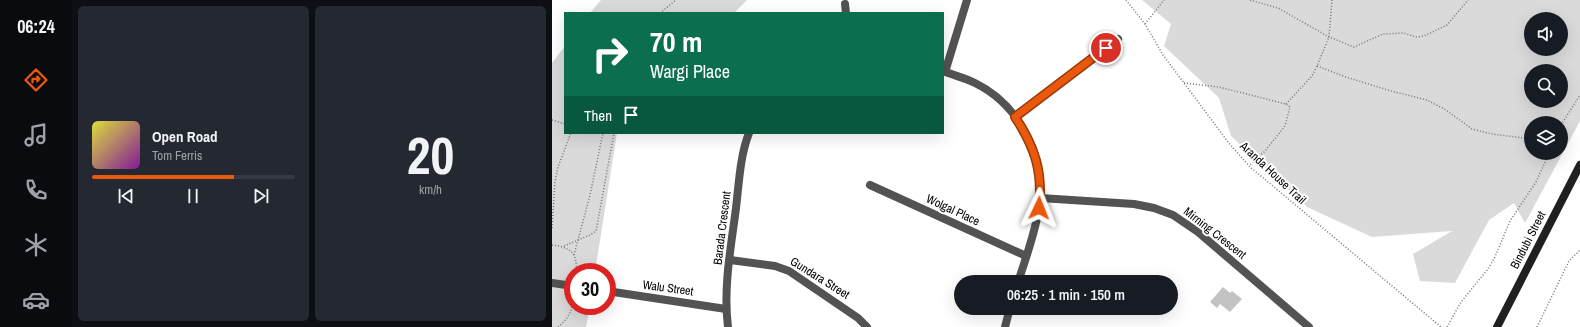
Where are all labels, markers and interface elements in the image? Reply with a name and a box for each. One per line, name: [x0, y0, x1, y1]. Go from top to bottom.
map controls: [1524, 12, 1568, 160]
button: sound: [1524, 12, 1568, 56]
text: 06:24: [17, 14, 55, 39]
text: 70 m: [650, 23, 702, 61]
icon: right: [584, 28, 636, 80]
pin: [1089, 31, 1123, 65]
icon: arrive: [1095, 37, 1117, 59]
text: Wargi Place: [650, 59, 730, 84]
button: search: [1524, 64, 1568, 108]
icon: directions: [22, 66, 50, 94]
icon: arrive: [620, 104, 642, 126]
text: Then: [584, 105, 612, 126]
button: layers: [1524, 116, 1568, 160]
text: 20: [407, 120, 454, 190]
icon: music: [22, 121, 50, 149]
text: Open Road: [152, 126, 218, 147]
street label: Aranda House Trail: [1236, 138, 1309, 208]
text: Tom Ferris: [152, 147, 202, 164]
icon: phone: [22, 176, 50, 204]
text: km/h: [419, 181, 442, 198]
icon: previous: [115, 185, 137, 207]
icon: pause: [182, 185, 204, 207]
icon: next: [250, 185, 272, 207]
position arrow: [1018, 187, 1060, 229]
street label: Barada Crescent: [710, 190, 734, 266]
street label: Wolgal Place: [924, 191, 982, 229]
street label: Mirning Crescent: [1180, 203, 1250, 263]
street label: Bindubi Street: [1507, 208, 1550, 272]
icon: climate: [22, 231, 50, 259]
street label: Gundara Street: [787, 253, 853, 303]
speed limit sign: 30: [564, 263, 616, 315]
street label: Walu Street: [642, 277, 695, 300]
text: 06:25 · 1 min · 150 m: [1007, 284, 1125, 305]
icon: car: [22, 286, 50, 314]

